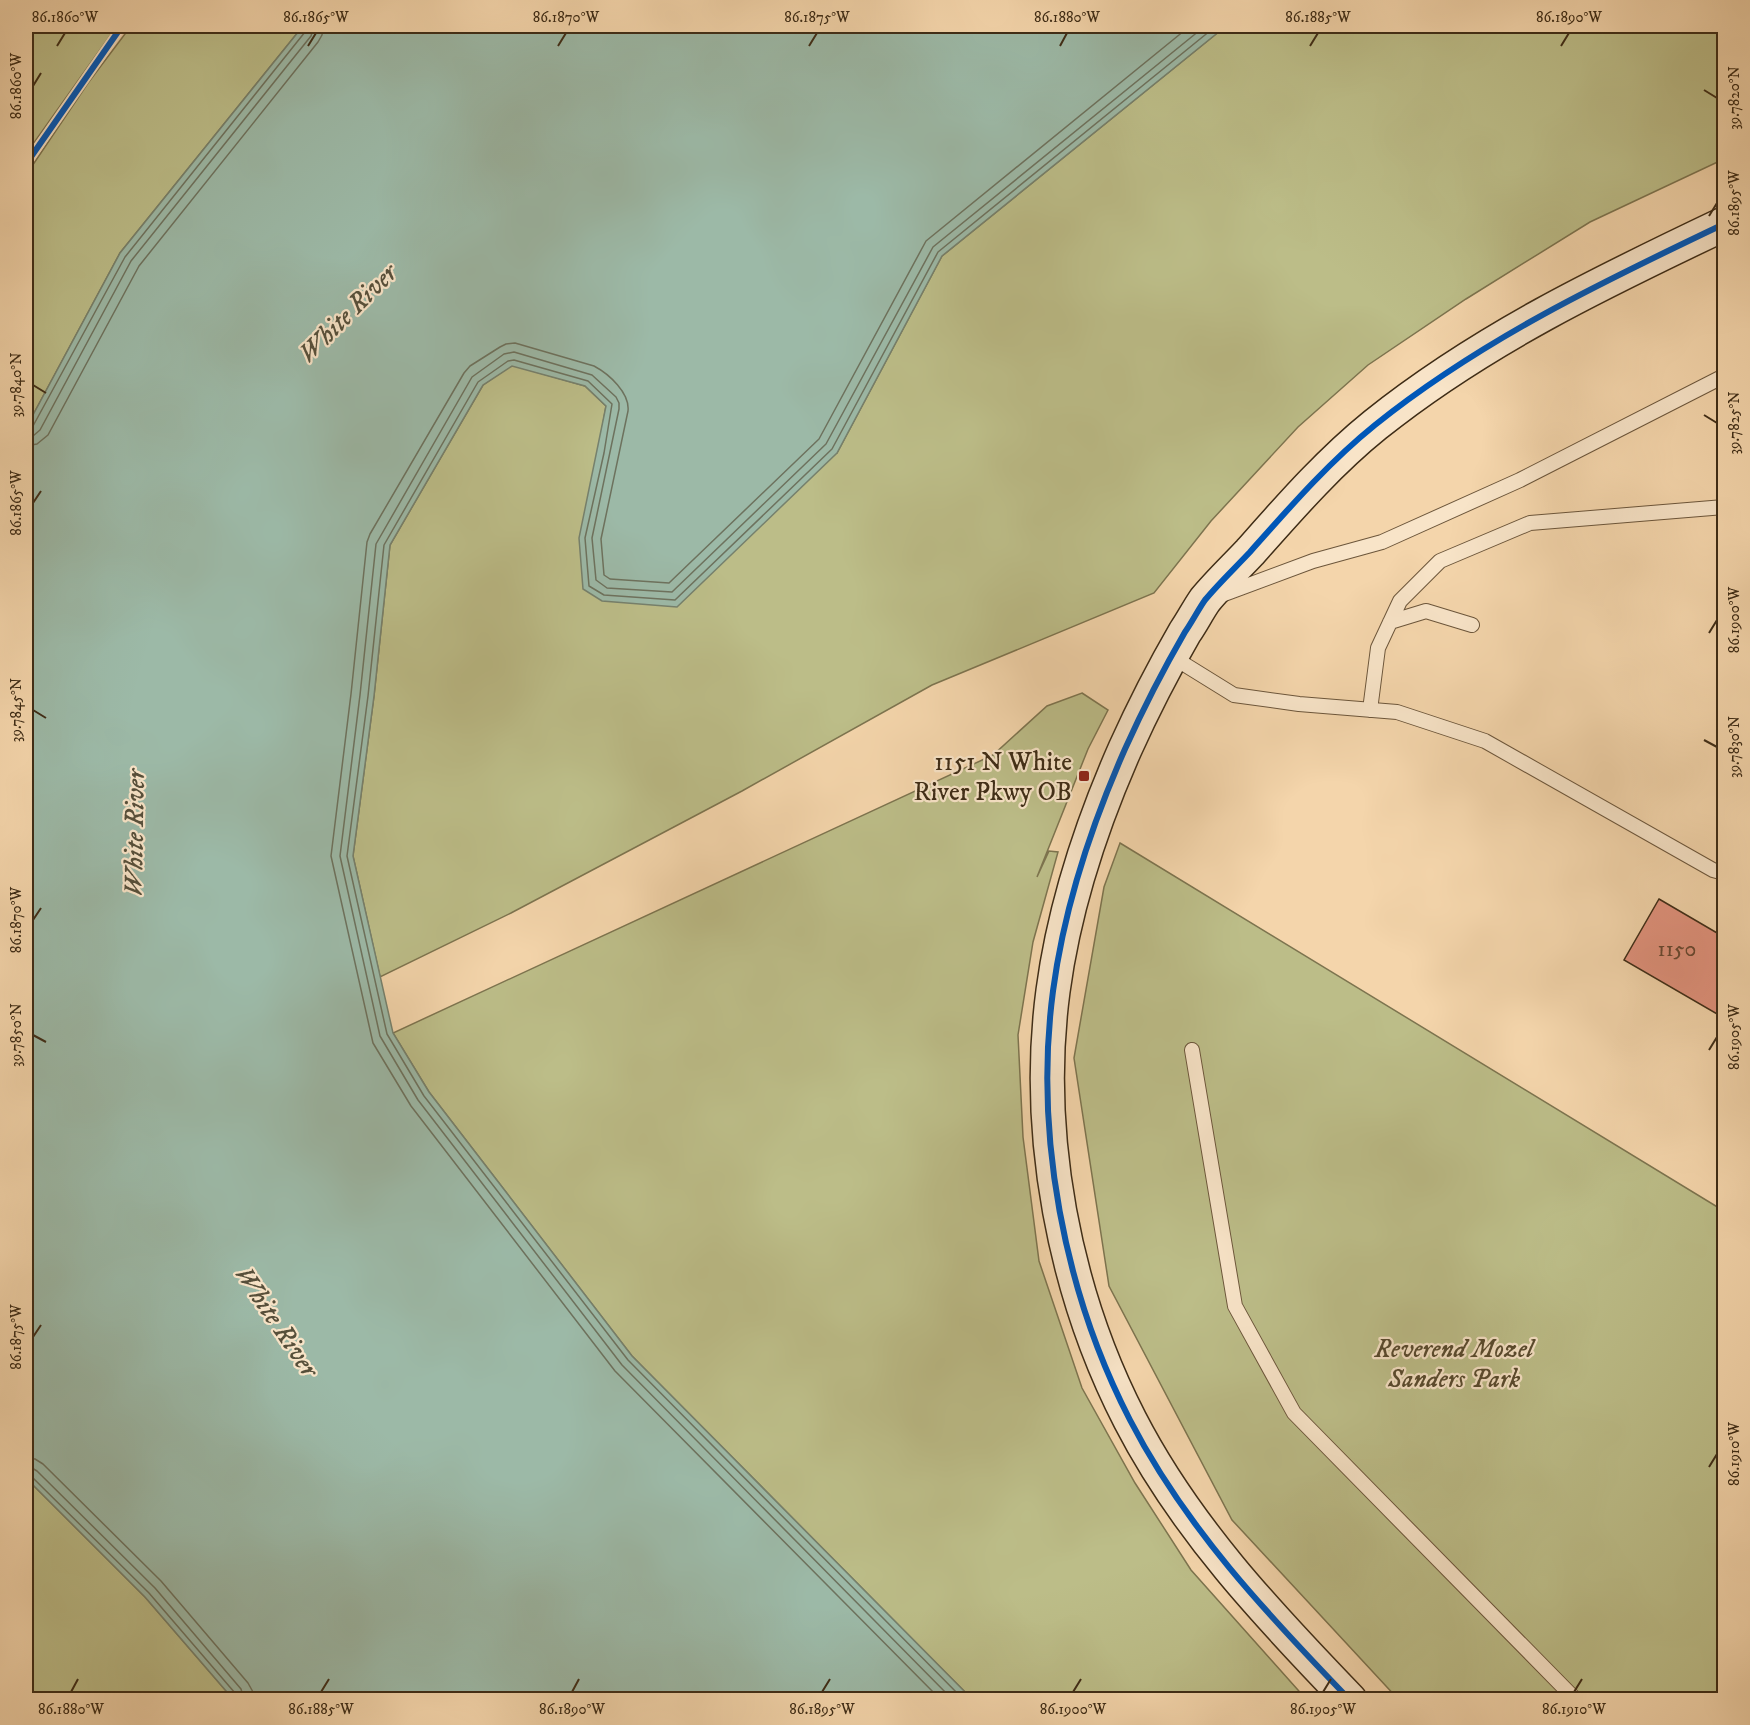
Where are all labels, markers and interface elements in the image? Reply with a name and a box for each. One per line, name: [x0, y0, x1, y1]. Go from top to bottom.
text: 86.1860°W: [32, 8, 98, 27]
text: 86.1865°W: [283, 8, 349, 27]
text: 86.1870°W: [533, 8, 599, 27]
text: 86.1875°W: [784, 8, 850, 27]
text: 86.1880°W: [1034, 8, 1100, 27]
text: 86.1885°W: [1285, 8, 1351, 27]
text: 86.1890°W: [1536, 8, 1602, 27]
text: 86.1860°W: [7, 53, 26, 119]
text: 39.7820°N: [1725, 66, 1744, 130]
text: 86.1895°W: [1725, 170, 1744, 236]
water label: White River: [291, 255, 406, 371]
text: 39.7840°N: [7, 353, 26, 417]
text: 39.7825°N: [1725, 392, 1744, 455]
text: 86.1865°W: [7, 470, 26, 536]
text: 86.1900°W: [1725, 586, 1744, 653]
text: 39.7845°N: [7, 678, 26, 742]
text: 39.7830°N: [1725, 716, 1744, 778]
place label: 1151 N White River Pkwy OB: [914, 746, 1072, 809]
water label: White River: [117, 767, 153, 897]
marker: 1151 N White River Pkwy OB: [1077, 769, 1091, 783]
text: 86.1870°W: [7, 887, 26, 953]
house number: 1150: [1658, 936, 1696, 963]
text: 39.7850°N: [7, 1003, 26, 1067]
text: 86.1905°W: [1725, 1004, 1744, 1070]
water label: White River: [227, 1259, 327, 1386]
text: 86.1875°W: [7, 1304, 26, 1370]
park label: Reverend Mozel Sanders Park: [1374, 1333, 1537, 1396]
text: 86.1910°W: [1725, 1422, 1744, 1486]
text: 86.1880°W: [38, 1700, 104, 1719]
text: 86.1885°W: [288, 1700, 354, 1719]
text: 86.1890°W: [539, 1700, 605, 1719]
text: 86.1895°W: [789, 1700, 855, 1719]
text: 86.1900°W: [1040, 1700, 1107, 1719]
text: 86.1905°W: [1290, 1700, 1356, 1719]
text: 86.1910°W: [1542, 1700, 1606, 1719]

